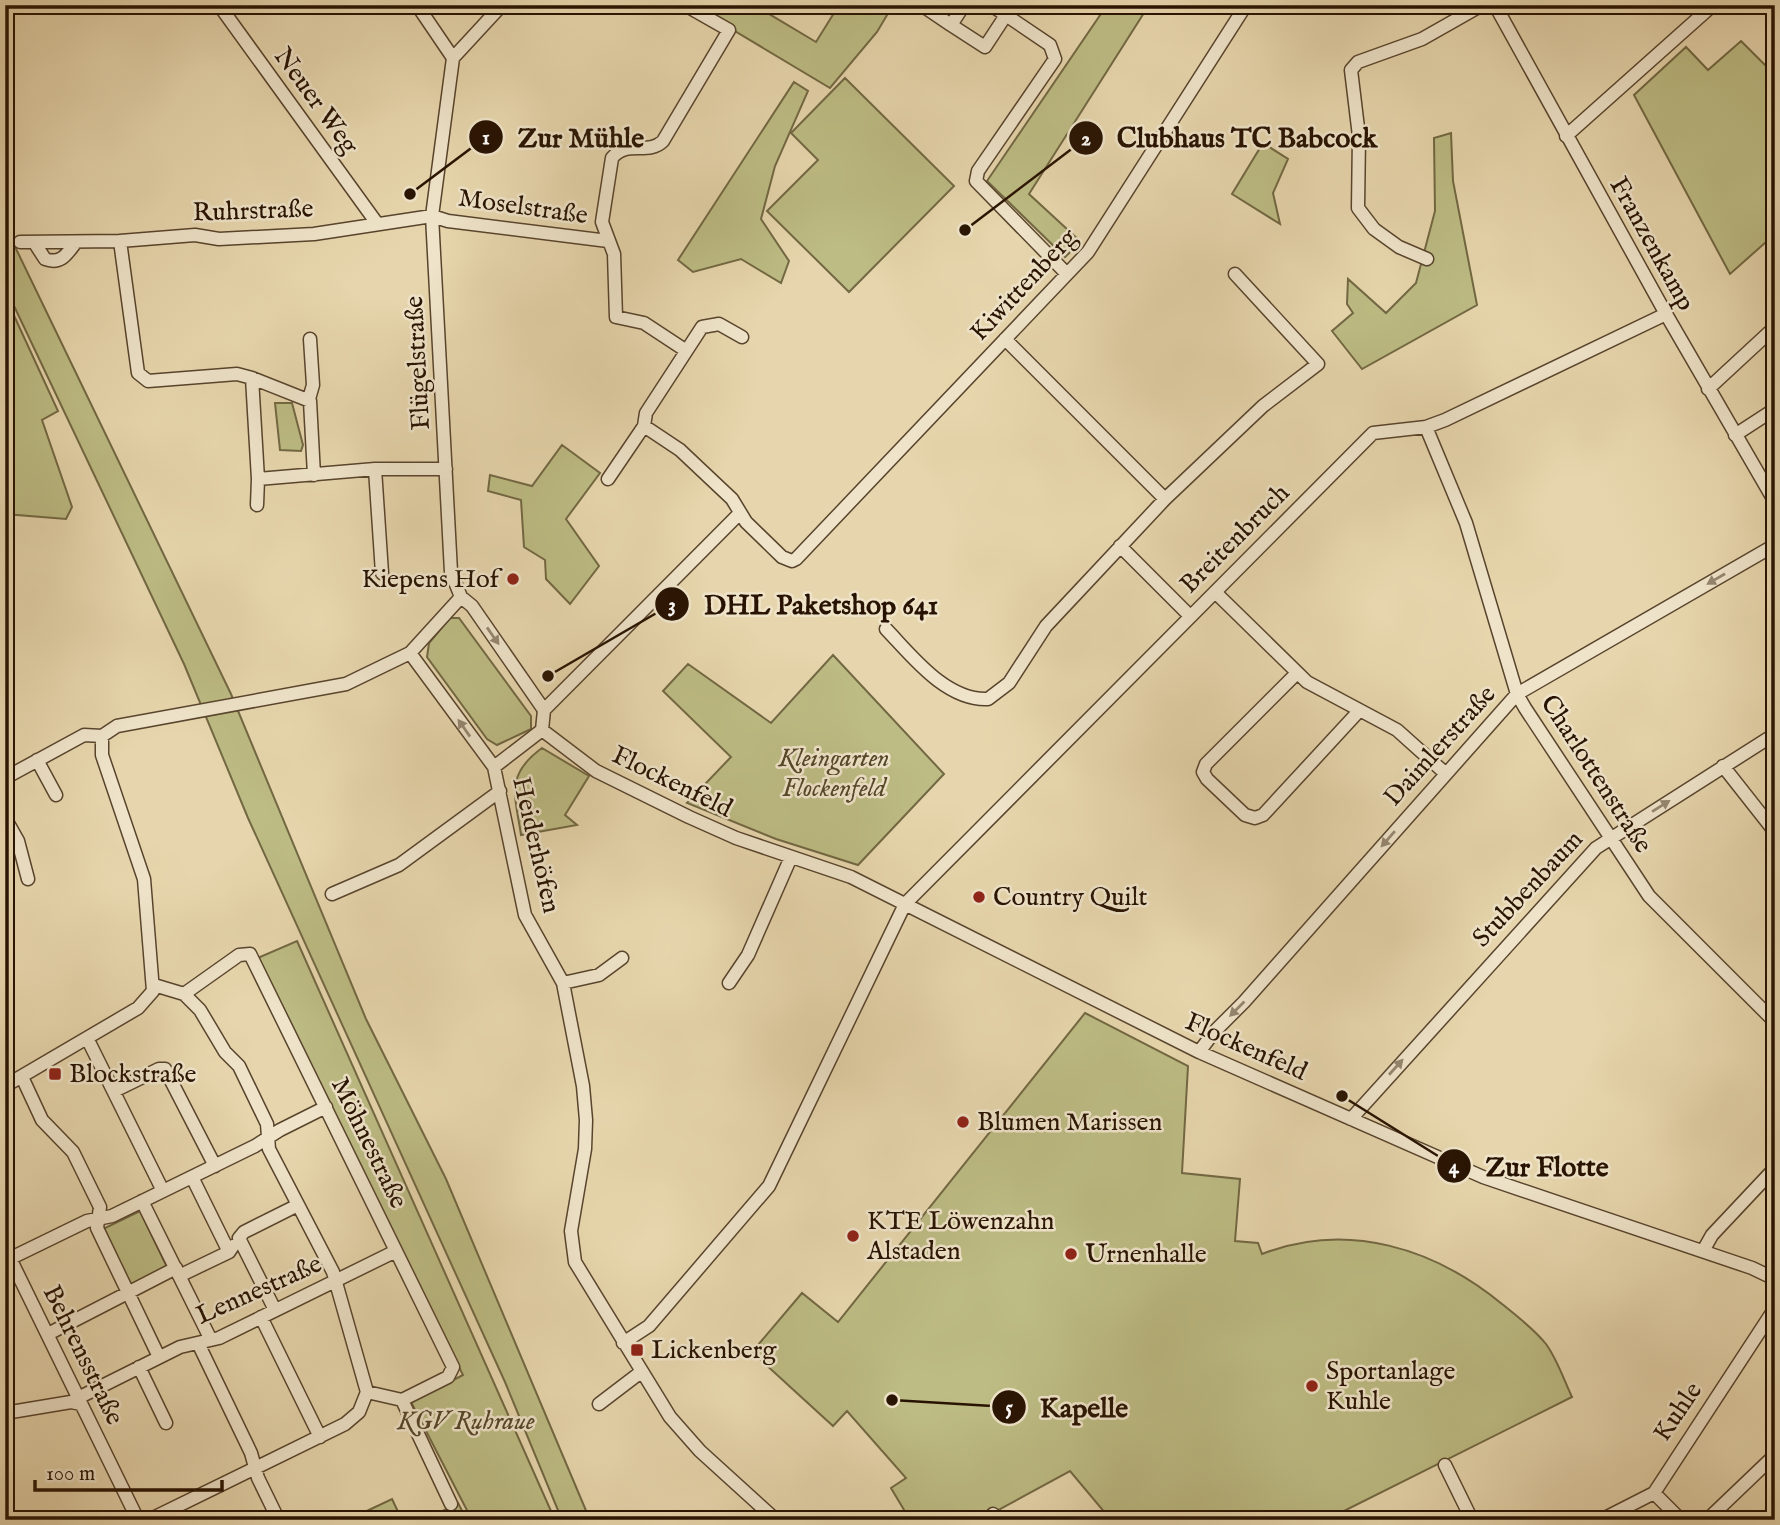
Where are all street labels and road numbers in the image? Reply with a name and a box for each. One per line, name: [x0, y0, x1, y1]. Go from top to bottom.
street label: Neuer Weg: [266, 41, 366, 162]
street label: Franzenkamp: [1602, 171, 1702, 317]
street label: Moselstraße: [456, 182, 590, 232]
street label: Ruhrstraße: [192, 192, 314, 230]
street label: Kiwittenberg: [963, 221, 1085, 348]
street label: Flügelstraße: [398, 295, 438, 431]
street label: Breitenbruch: [1173, 477, 1297, 601]
street label: Daimlerstraße: [1377, 679, 1503, 813]
street label: Charlottenstraße: [1533, 689, 1659, 859]
street label: Flockenfeld: [606, 739, 738, 825]
street label: Heiderhöfen: [504, 774, 568, 916]
street label: Stubbenbaum: [1465, 824, 1591, 954]
street label: Flockenfeld: [1180, 1005, 1312, 1089]
street label: Möhnestraße: [323, 1072, 415, 1214]
street label: Lennestraße: [191, 1248, 327, 1332]
street label: Behrensstraße: [35, 1280, 131, 1430]
street label: Kuhle: [1646, 1376, 1710, 1448]

